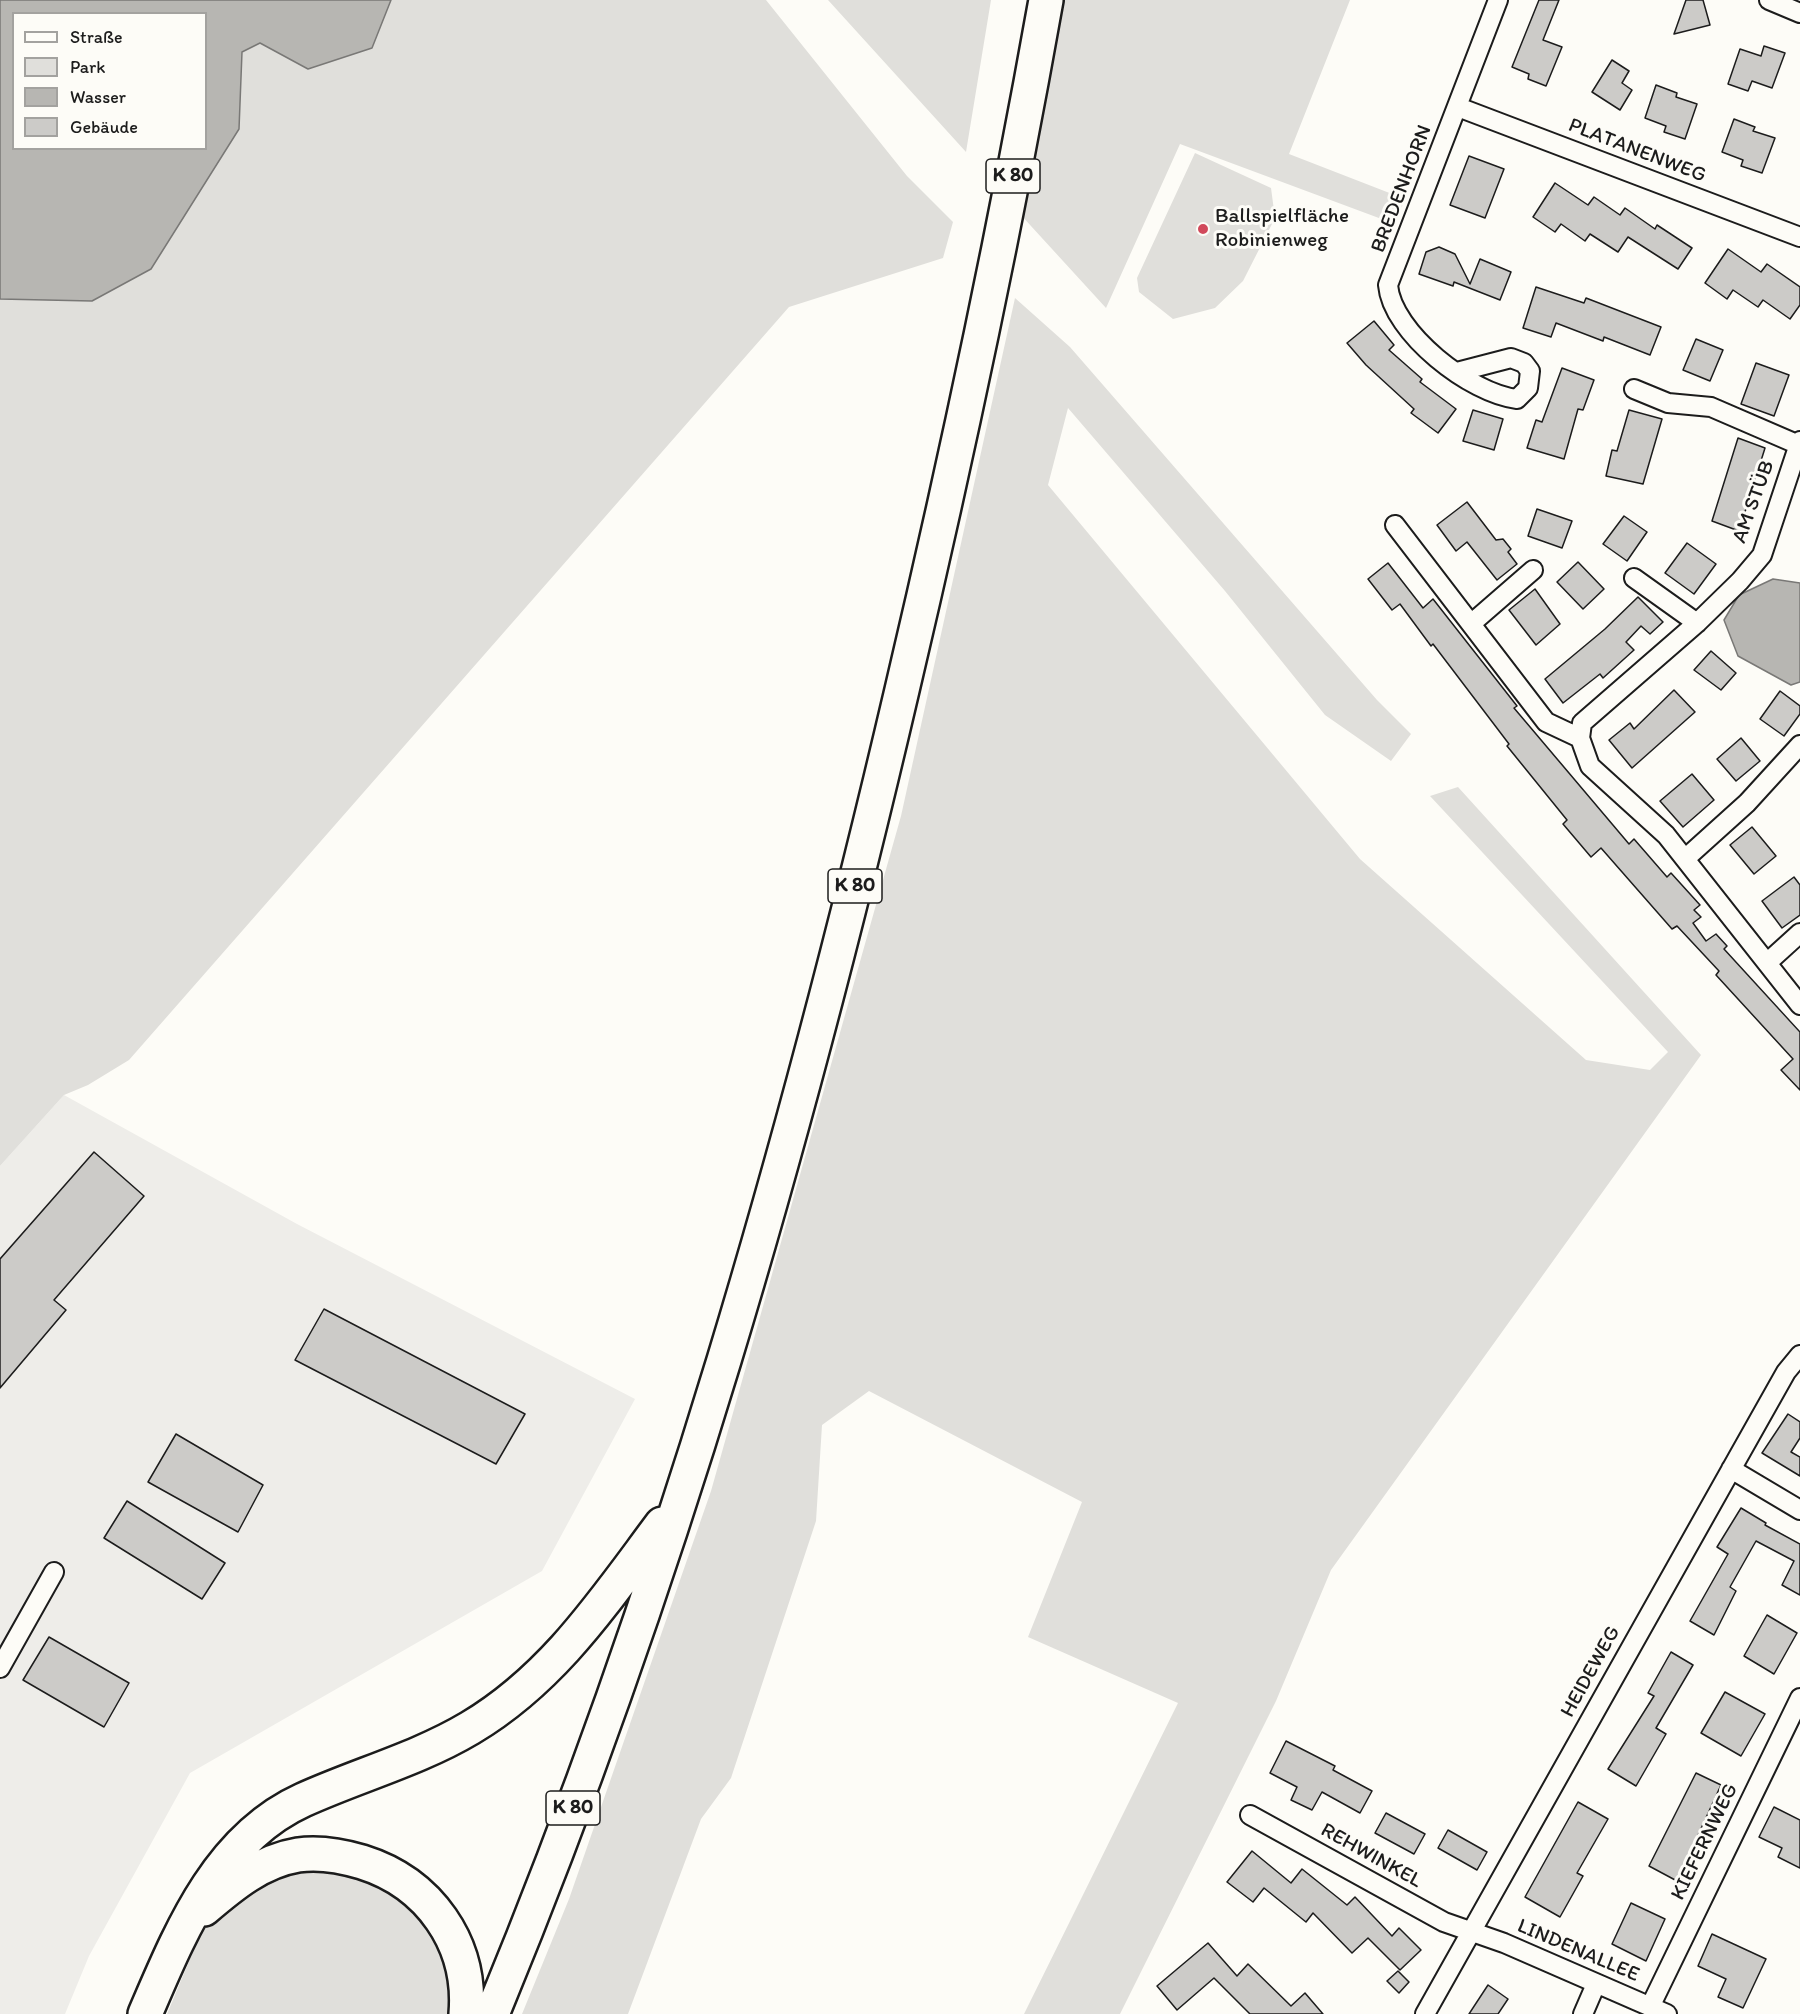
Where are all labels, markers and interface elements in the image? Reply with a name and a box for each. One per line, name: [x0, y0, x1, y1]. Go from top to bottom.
legend: [12, 12, 207, 150]
text: Straße: [70, 26, 123, 48]
text: Park: [70, 56, 105, 78]
text: Wasser: [70, 86, 126, 108]
street label: PLATANENWEG: [1565, 113, 1709, 189]
text: Gebäude: [70, 116, 138, 138]
street label: BREDENHORN: [1366, 122, 1438, 256]
road number: K 80: [986, 159, 1040, 193]
place label: Ballspielfläche Robinienweg: [1215, 204, 1349, 254]
marker: Ballspielfläche Robinienweg: [1196, 222, 1210, 236]
street label: AM STÜB: [1727, 457, 1781, 547]
road number: K 80: [828, 869, 882, 903]
street label: HEIDEWEG: [1556, 1622, 1626, 1722]
street label: KIEFERNWEG: [1666, 1780, 1744, 1904]
road number: K 80: [546, 1791, 600, 1825]
street label: REHWINKEL: [1316, 1818, 1426, 1894]
street label: LINDENALLEE: [1513, 1914, 1643, 1988]

